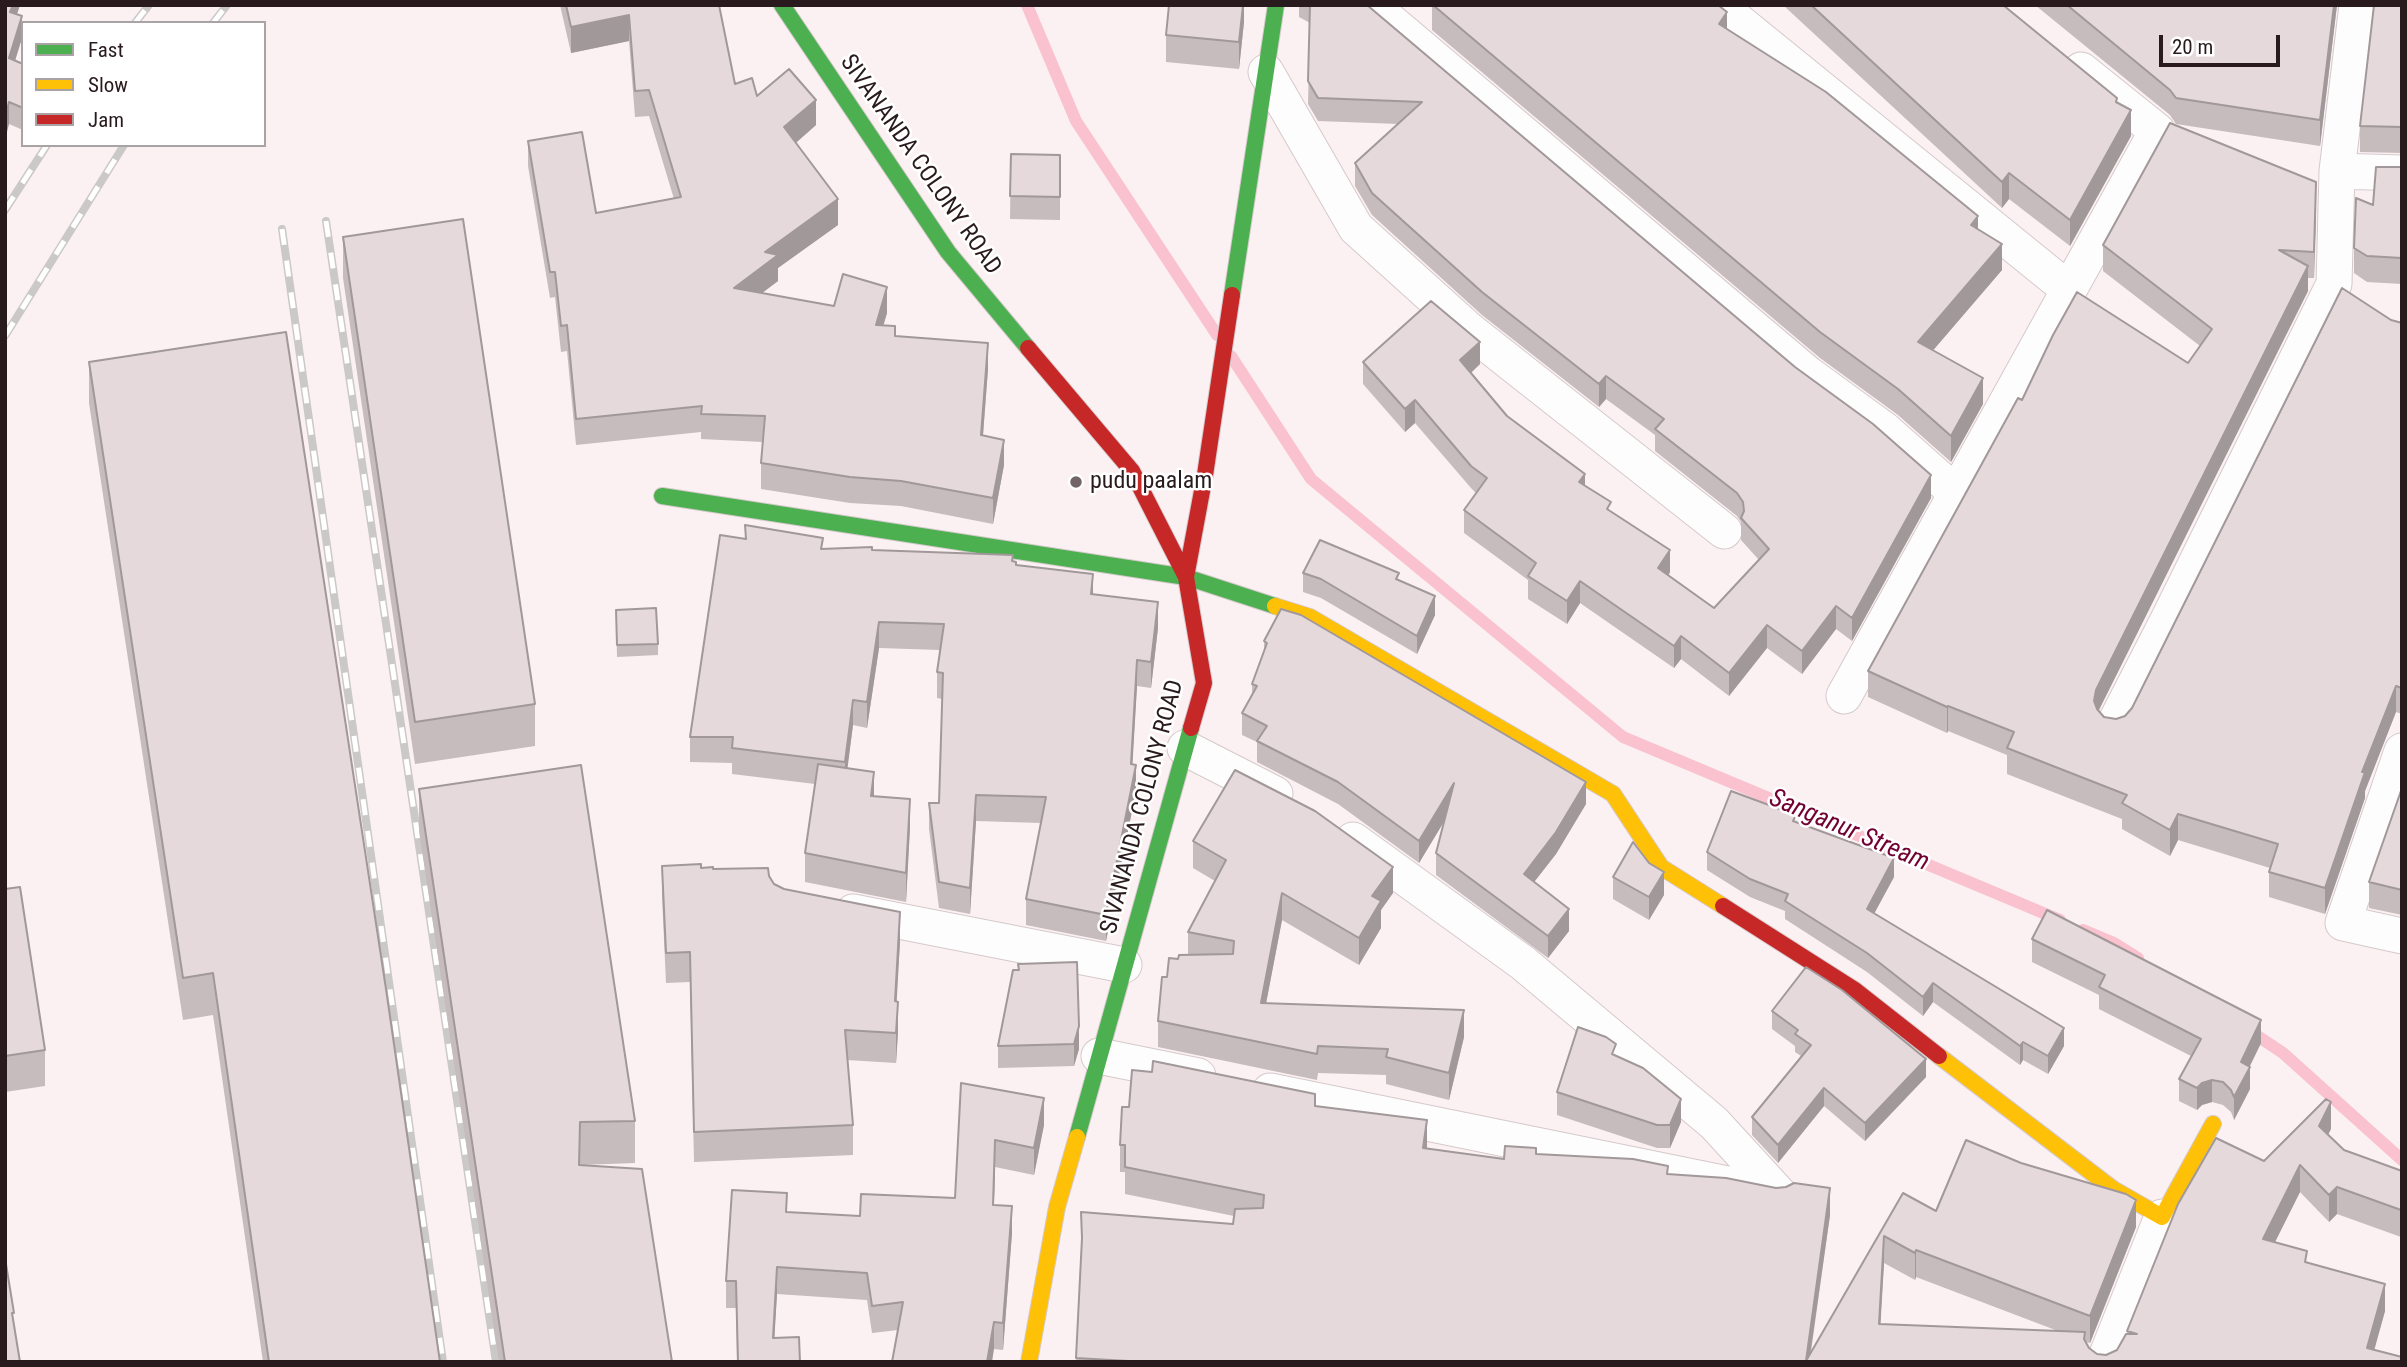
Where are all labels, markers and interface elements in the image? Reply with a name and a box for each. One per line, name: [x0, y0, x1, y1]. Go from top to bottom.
legend: [21, 21, 266, 147]
scale bar: [2162, 21, 2283, 65]
text: 20 m: [2172, 35, 2213, 59]
text: Fast: [88, 38, 124, 62]
street label: SIVANANDA COLONY ROAD: [833, 50, 1007, 280]
text: Slow: [88, 73, 128, 97]
text: Jam: [88, 108, 124, 132]
place label: pudu paalam: [1090, 468, 1212, 496]
marker: pudu paalam: [1068, 474, 1084, 490]
street label: SIVANANDA COLONY ROAD: [1095, 677, 1191, 937]
water label: Sanganur Stream: [1764, 783, 1934, 879]

